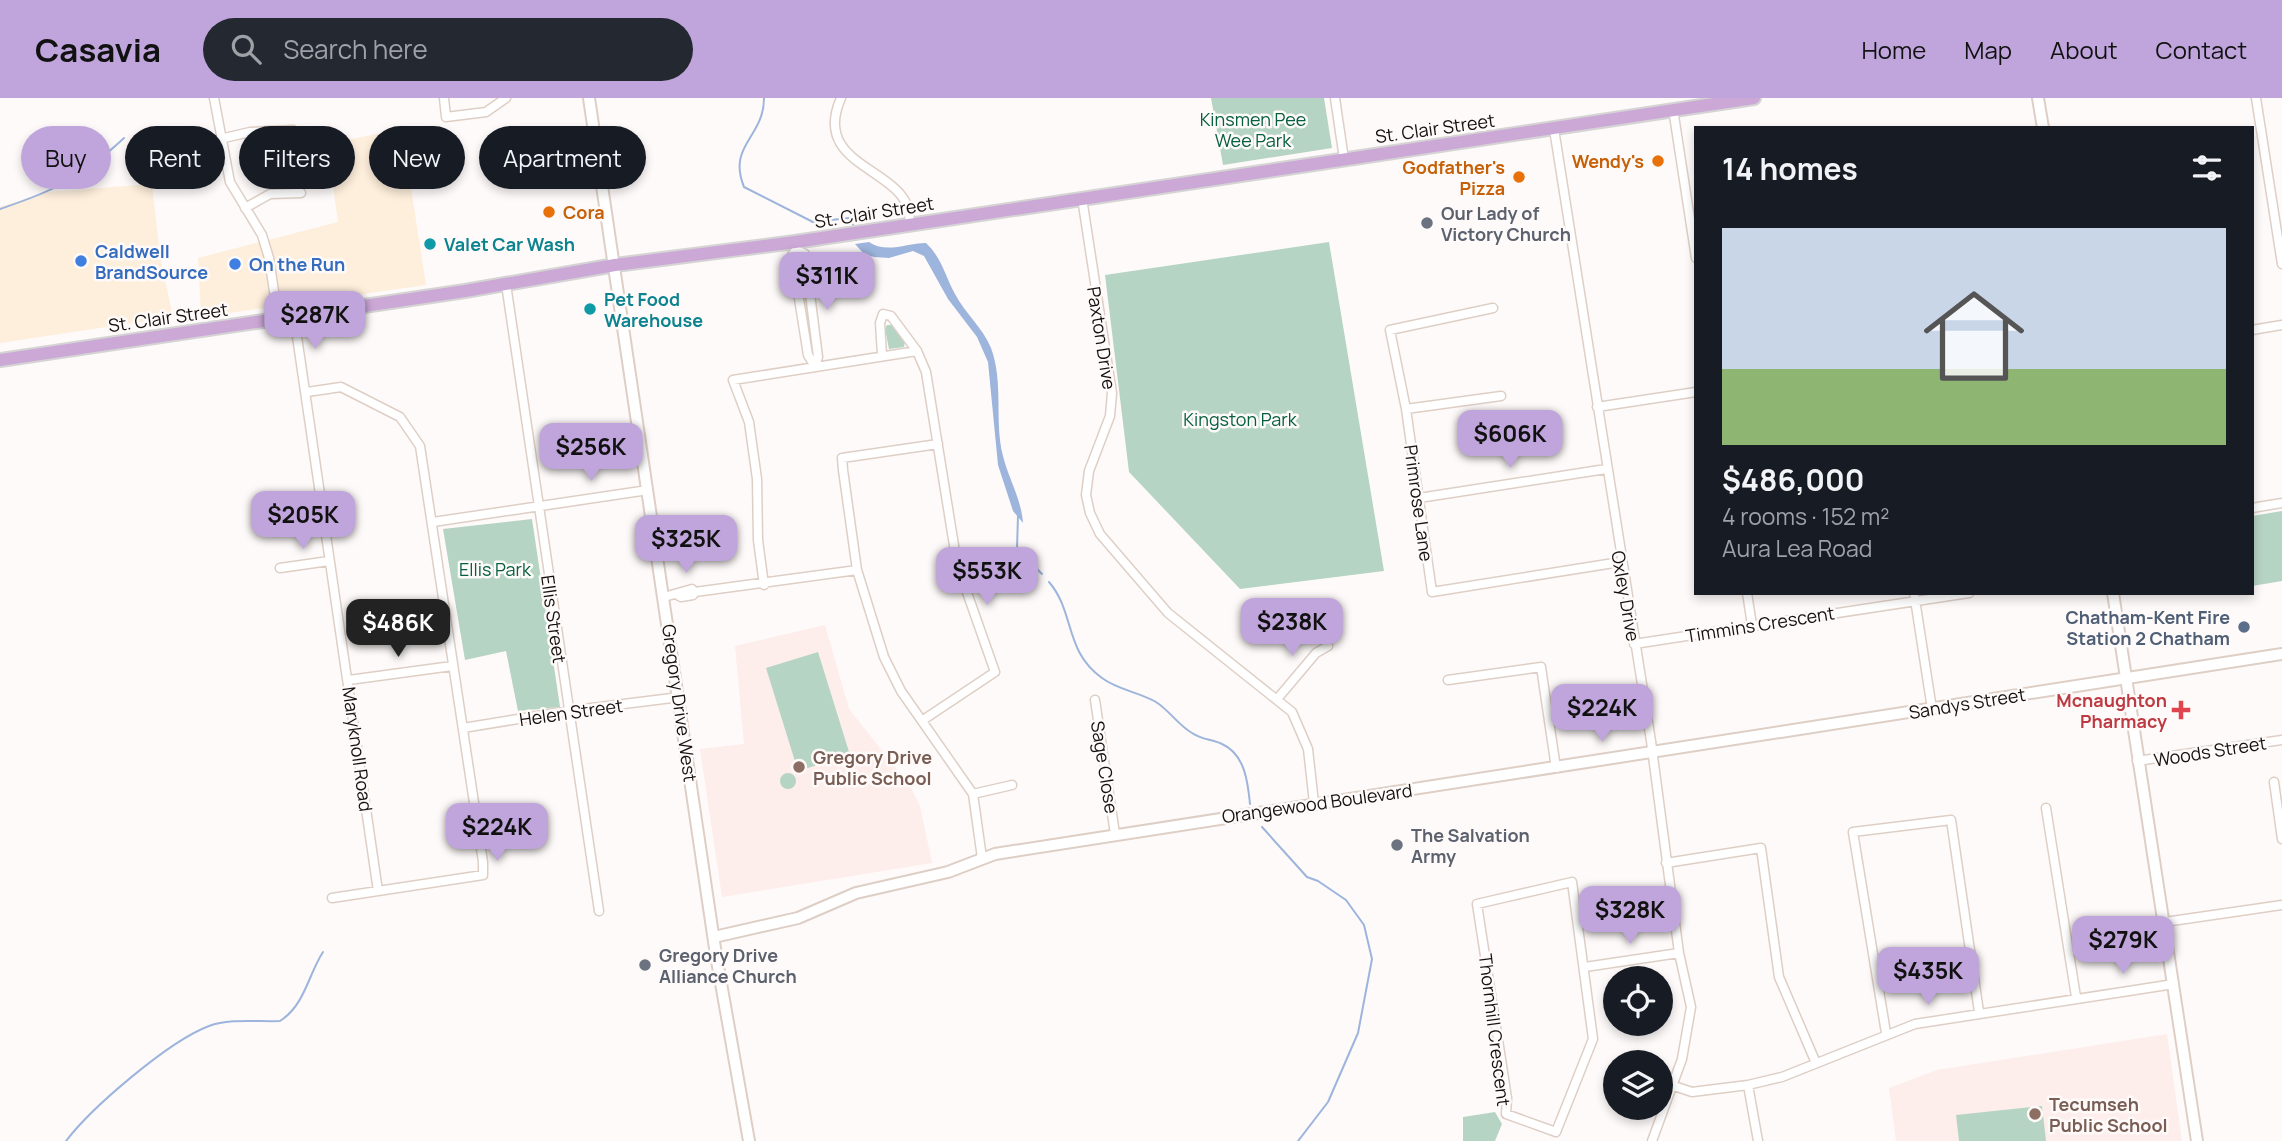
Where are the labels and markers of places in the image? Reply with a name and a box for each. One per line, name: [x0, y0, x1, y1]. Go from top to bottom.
place label: Wendy's: [1572, 149, 1644, 173]
marker: Wendy's: [1650, 153, 1666, 169]
place label: Godfather's Pizza: [1403, 155, 1505, 200]
marker: Godfather's Pizza: [1511, 169, 1527, 185]
place label: Cora: [563, 200, 605, 224]
place label: Our Lady of Victory Church: [1441, 201, 1571, 246]
marker: Cora: [541, 204, 557, 220]
marker: Our Lady of Victory Church: [1419, 215, 1435, 231]
place label: Valet Car Wash: [444, 232, 575, 256]
marker: Valet Car Wash: [422, 236, 438, 252]
place label: Caldwell BrandSource: [95, 239, 208, 284]
place label: On the Run: [249, 252, 345, 276]
pin: $311K: [778, 252, 876, 312]
marker: Caldwell BrandSource: [73, 253, 89, 269]
marker: On the Run: [227, 256, 243, 272]
place label: Pet Food Warehouse: [604, 287, 703, 332]
pin: $287K: [266, 292, 364, 351]
marker: Pet Food Warehouse: [582, 301, 598, 317]
pin: $606K: [1461, 410, 1559, 470]
pin: $256K: [542, 424, 640, 483]
pin: $205K: [254, 491, 352, 551]
pin: $325K: [637, 516, 735, 575]
pin: $553K: [938, 547, 1036, 607]
pin: $238K: [1243, 598, 1341, 658]
pin: $486K: [349, 600, 447, 659]
place label: Chatham-Kent Fire Station 2 Chatham: [2065, 605, 2230, 650]
marker: Chatham-Kent Fire Station 2 Chatham: [2236, 619, 2252, 635]
pin: $224K: [1553, 684, 1651, 744]
place label: Mcnaughton Pharmacy: [2056, 688, 2167, 733]
marker: Mcnaughton Pharmacy: [2173, 702, 2189, 718]
place label: Gregory Drive Public School: [813, 745, 932, 790]
marker: Gregory Drive Public School: [791, 759, 807, 775]
pin: $224K: [448, 804, 546, 863]
place label: The Salvation Army: [1411, 823, 1530, 868]
marker: The Salvation Army: [1389, 837, 1405, 853]
pin: $328K: [1581, 886, 1679, 946]
pin: $279K: [2074, 916, 2172, 976]
place label: Gregory Drive Alliance Church: [659, 943, 797, 988]
pin: $435K: [1879, 948, 1977, 1007]
marker: Gregory Drive Alliance Church: [637, 957, 653, 973]
place label: Tecumseh Public School: [2049, 1092, 2168, 1137]
marker: Tecumseh Public School: [2027, 1106, 2043, 1122]

